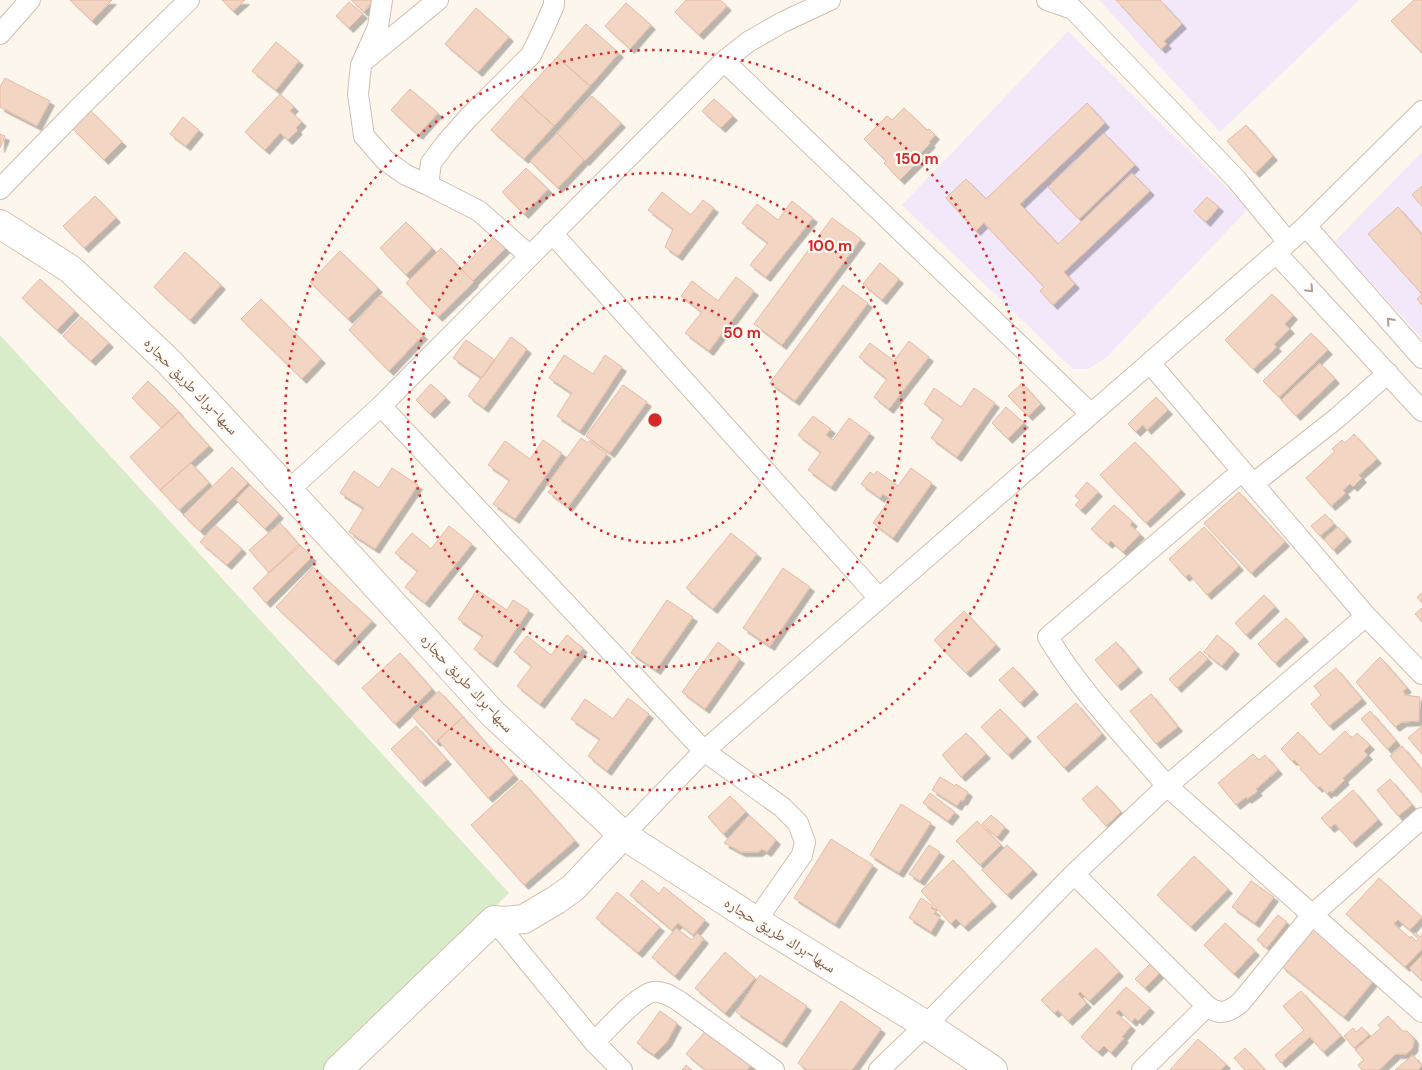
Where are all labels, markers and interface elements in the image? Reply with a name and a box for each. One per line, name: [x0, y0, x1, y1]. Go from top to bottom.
text: 150 m: [896, 149, 939, 169]
text: 100 m: [808, 236, 852, 256]
one-way arrow: [1304, 283, 1313, 292]
one-way arrow: [1386, 318, 1395, 327]
text: 50 m: [723, 323, 761, 343]
street label: سبها-براك طريق حجاره: [139, 333, 243, 439]
centre of rings: [646, 411, 664, 429]
street label: سبها-براك طريق حجاره: [416, 629, 518, 737]
street label: سبها-براك طريق حجاره: [720, 893, 840, 977]

